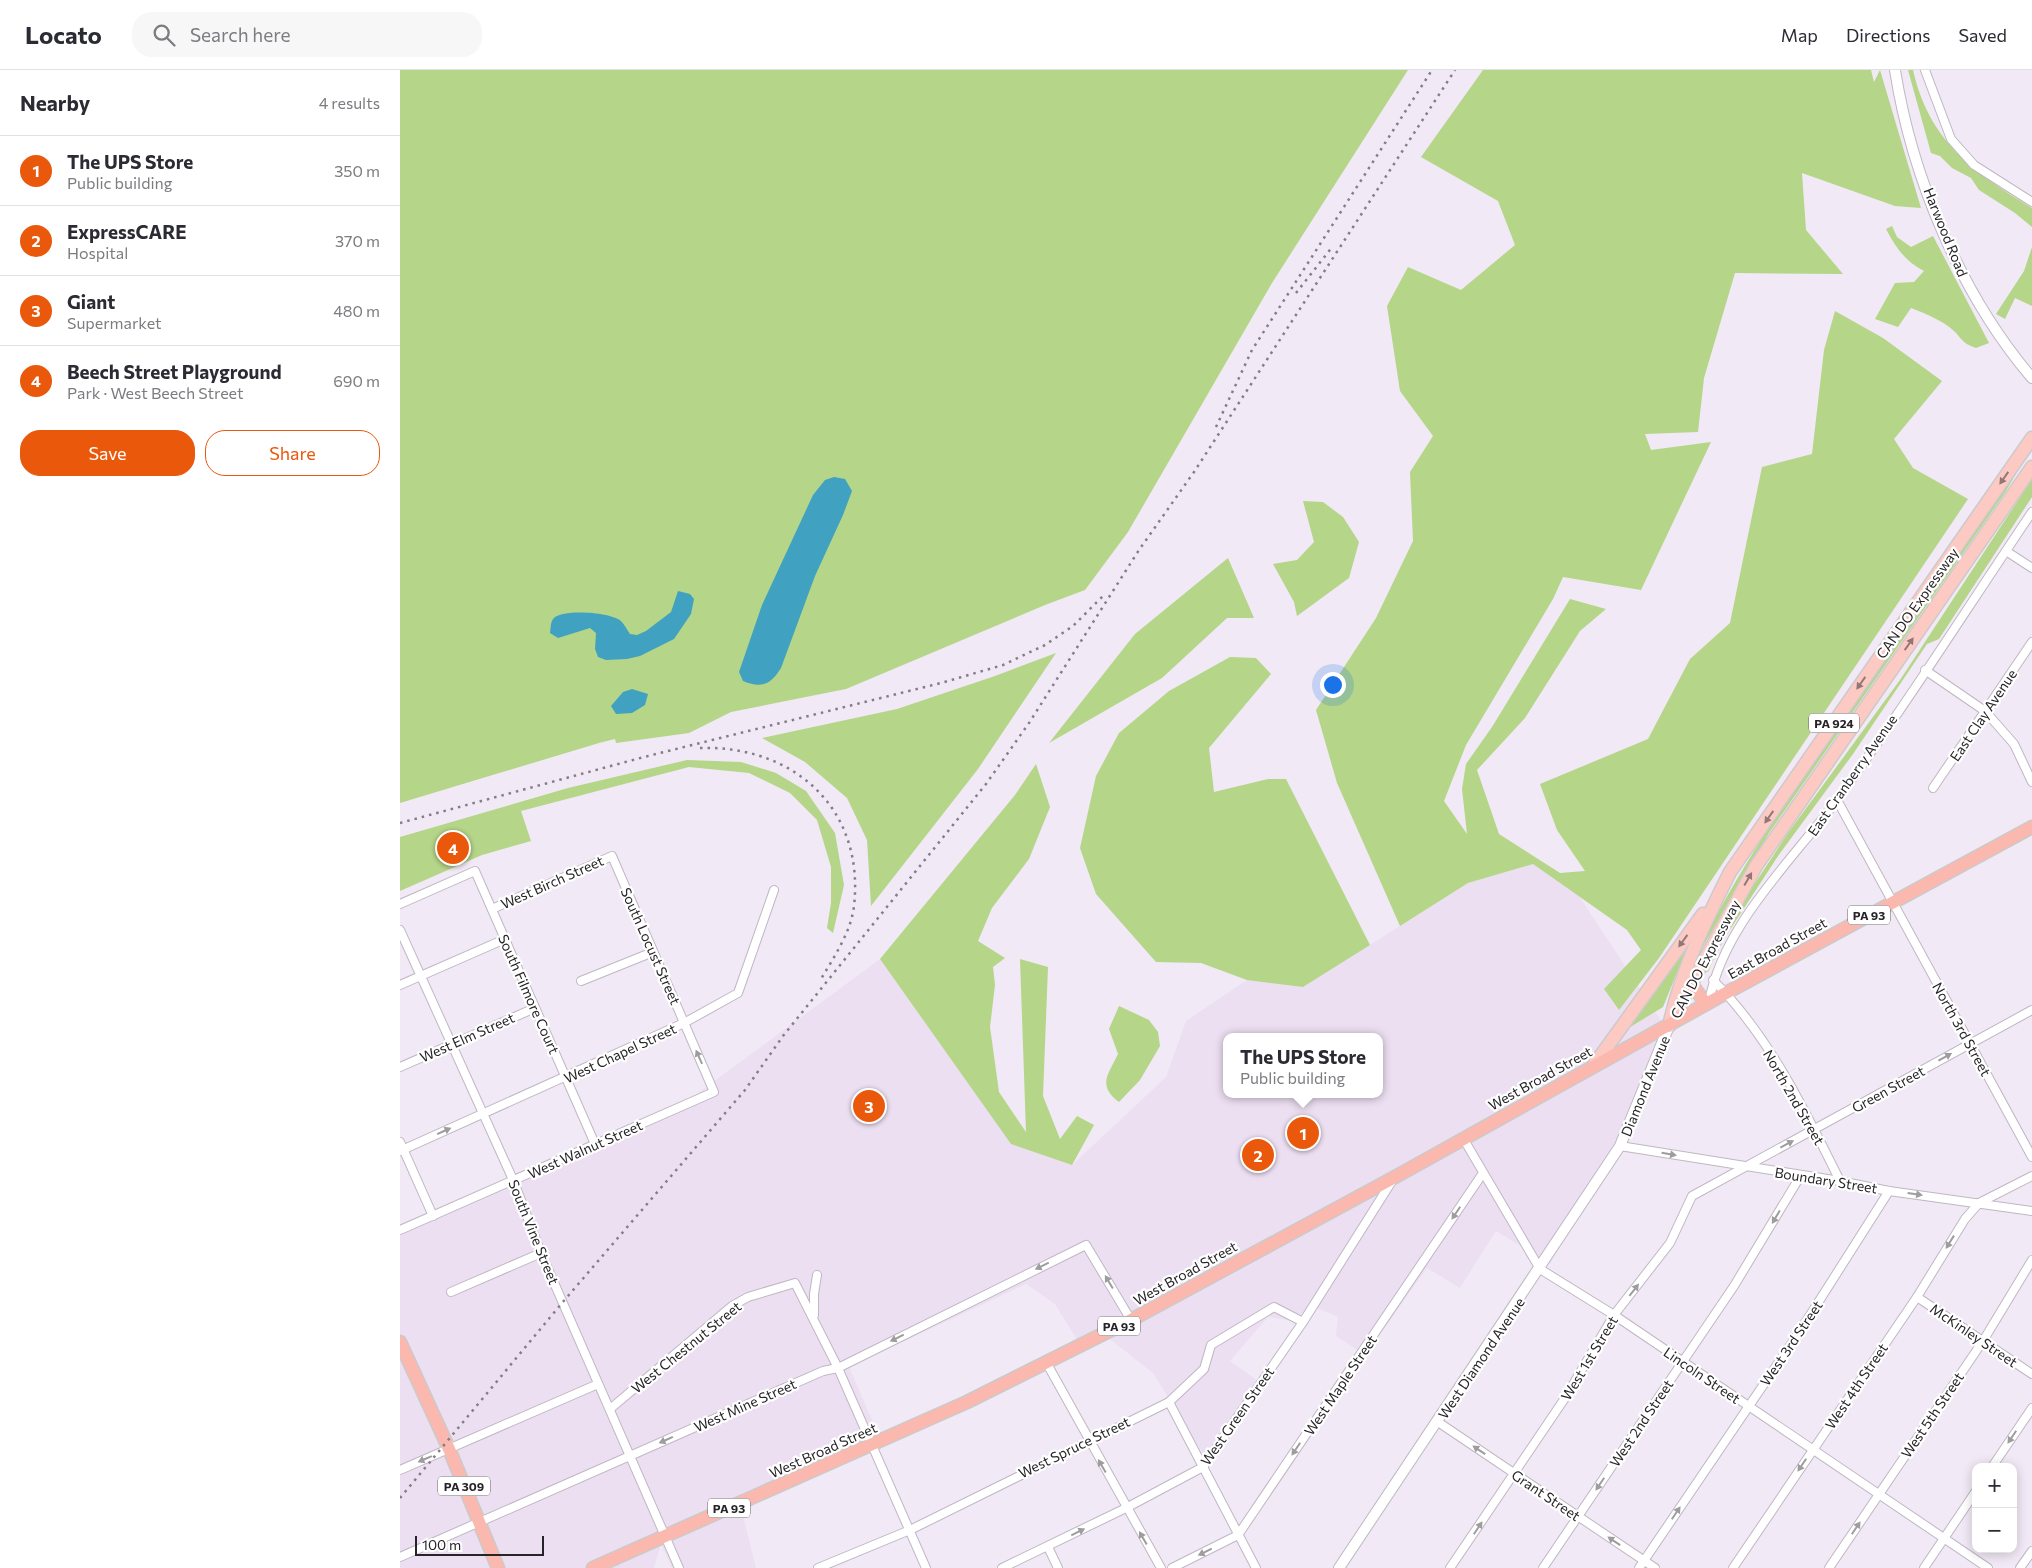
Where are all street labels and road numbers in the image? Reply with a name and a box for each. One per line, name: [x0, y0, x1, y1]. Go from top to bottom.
street label: Harwood Road: [1920, 185, 1972, 279]
street label: CAN DO Expressway: [1872, 544, 1962, 662]
street label: East Clay Avenue: [1946, 666, 2020, 764]
street label: East Cranberry Avenue: [1804, 711, 1900, 839]
road number: PA 924: [1809, 714, 1859, 732]
street label: West Birch Street: [498, 852, 606, 912]
street label: South Locust Street: [618, 885, 685, 1007]
street label: CAN DO Expressway: [1667, 897, 1743, 1021]
road number: PA 93: [1848, 906, 1890, 924]
street label: East Broad Street: [1724, 914, 1830, 982]
street label: South Filmore Court: [495, 932, 563, 1057]
street label: North 3rd Street: [1929, 979, 1995, 1079]
street label: West Elm Street: [417, 1008, 517, 1065]
street label: West Chapel Street: [561, 1019, 679, 1086]
street label: Diamond Avenue: [1617, 1033, 1673, 1139]
street label: West Broad Street: [1485, 1042, 1595, 1114]
street label: North 2nd Street: [1760, 1046, 1828, 1148]
street label: Green Street: [1849, 1062, 1928, 1116]
street label: West Walnut Street: [525, 1116, 645, 1182]
street label: Boundary Street: [1773, 1163, 1879, 1197]
street label: South Vine Street: [505, 1177, 563, 1287]
street label: West Broad Street: [1130, 1237, 1240, 1309]
street label: West Diamond Avenue: [1434, 1294, 1528, 1422]
street label: West Chestnut Street: [628, 1297, 745, 1397]
street label: West 3rd Street: [1756, 1297, 1826, 1389]
street label: McKinley Street: [1927, 1300, 2021, 1371]
street label: West 1st Street: [1557, 1312, 1621, 1403]
road number: PA 93: [1098, 1316, 1140, 1336]
street label: West Maple Street: [1300, 1331, 1380, 1438]
street label: West 4th Street: [1821, 1340, 1891, 1432]
street label: Lincoln Street: [1660, 1343, 1744, 1407]
street label: West Green Street: [1197, 1363, 1277, 1468]
street label: West 5th Street: [1897, 1369, 1967, 1461]
street label: West Mine Street: [691, 1375, 799, 1435]
street label: West 2nd Street: [1606, 1376, 1677, 1470]
street label: West Spruce Street: [1015, 1413, 1133, 1481]
street label: West Broad Street: [767, 1419, 880, 1481]
street label: Grant Street: [1508, 1466, 1584, 1524]
road number: PA 309: [438, 1476, 490, 1495]
road number: PA 93: [708, 1499, 750, 1518]

